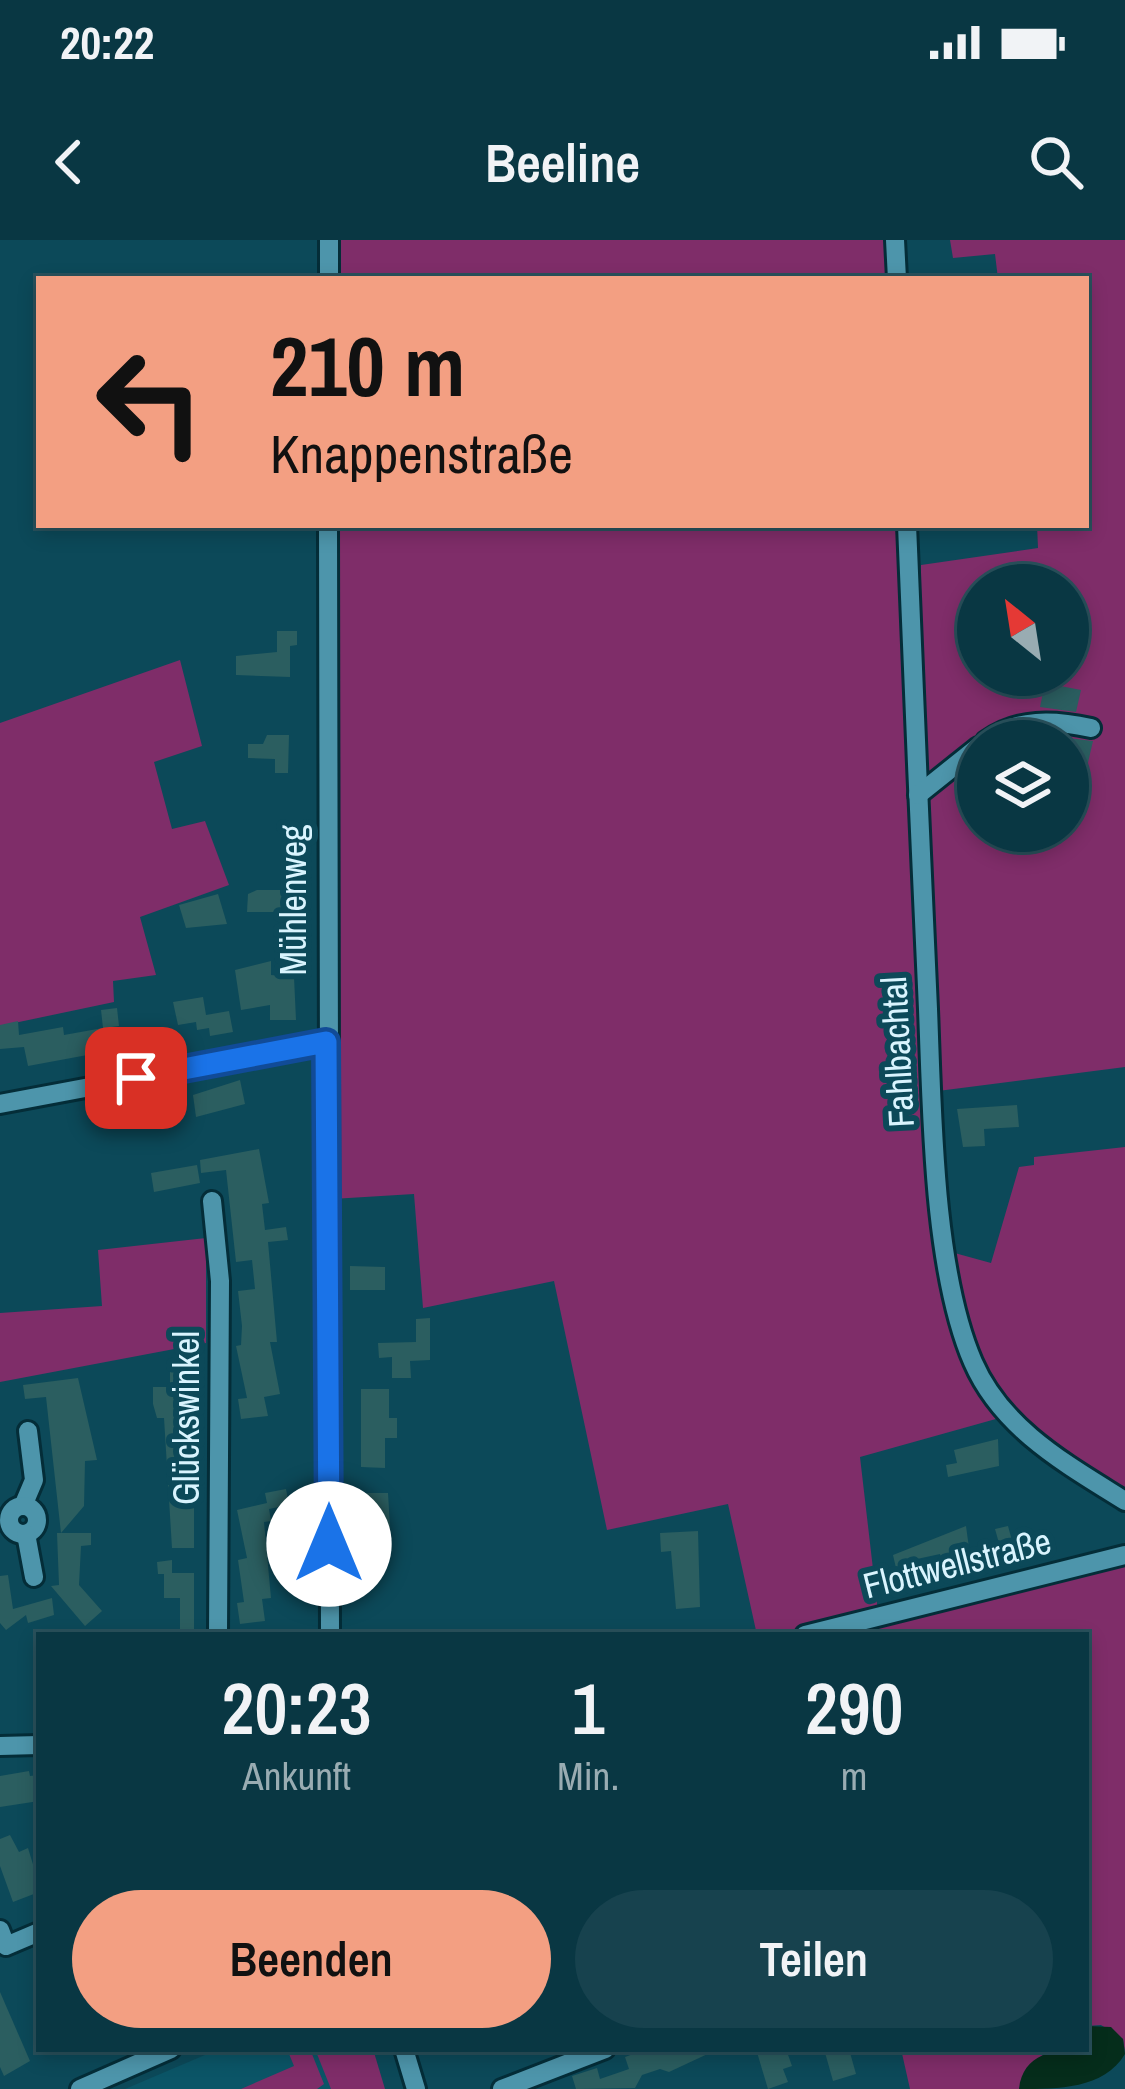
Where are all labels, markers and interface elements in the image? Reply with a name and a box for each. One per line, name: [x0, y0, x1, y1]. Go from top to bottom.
text: 20:22: [60, 12, 154, 73]
text: Beeline: [485, 126, 640, 199]
icon: back: [36, 129, 102, 195]
icon: search: [1023, 129, 1089, 195]
text: 210 m: [270, 309, 465, 422]
icon: left: [72, 324, 228, 480]
text: Knappenstraße: [270, 417, 573, 490]
north arrow: [957, 564, 1089, 696]
map controls: [957, 564, 1089, 852]
button: layers: [957, 720, 1089, 852]
street label: Mühlenweg: [269, 824, 317, 975]
street label: Fahlbachtal: [869, 975, 925, 1129]
pin: [85, 1027, 187, 1129]
icon: arrive: [103, 1045, 169, 1111]
street label: Glückswinkel: [162, 1331, 210, 1505]
position arrow: [266, 1481, 392, 1607]
street label: Flottwellstraße: [858, 1516, 1056, 1610]
text: 20:23: [222, 1659, 372, 1756]
text: 1: [572, 1659, 605, 1756]
text: 290: [805, 1659, 903, 1756]
text: Ankunft: [242, 1750, 351, 1802]
text: Min.: [557, 1750, 619, 1802]
text: m: [841, 1750, 867, 1802]
button: Beenden: [72, 1890, 551, 2028]
button: Teilen: [575, 1890, 1053, 2028]

